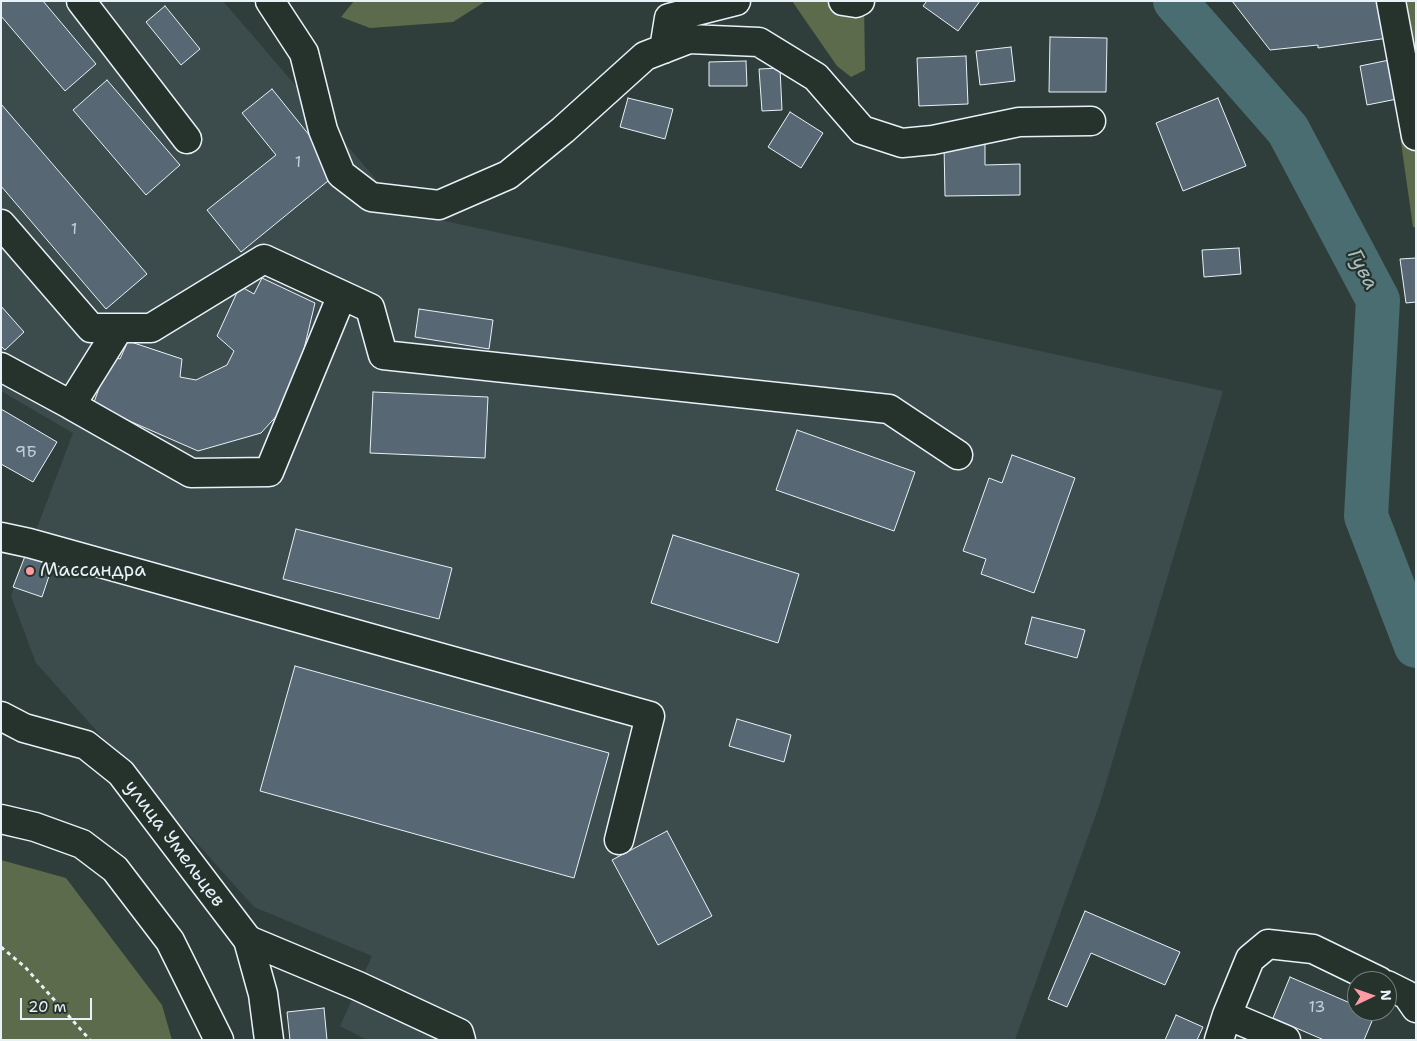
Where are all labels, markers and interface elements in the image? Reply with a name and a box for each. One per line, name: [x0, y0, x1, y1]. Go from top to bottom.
house number: 1: [295, 153, 301, 173]
house number: 1: [71, 220, 77, 240]
water label: Гува: [1341, 246, 1383, 294]
house number: 9Б: [15, 443, 37, 463]
place label: Массандра: [40, 560, 146, 582]
marker: Массандра: [24, 565, 36, 577]
street label: улица Умельцев: [119, 776, 229, 912]
north arrow: [1347, 971, 1397, 1021]
scale bar: [22, 988, 95, 1020]
text: N: [1377, 989, 1395, 1001]
text: 20 m: [28, 997, 67, 1017]
house number: 13: [1308, 998, 1326, 1018]

